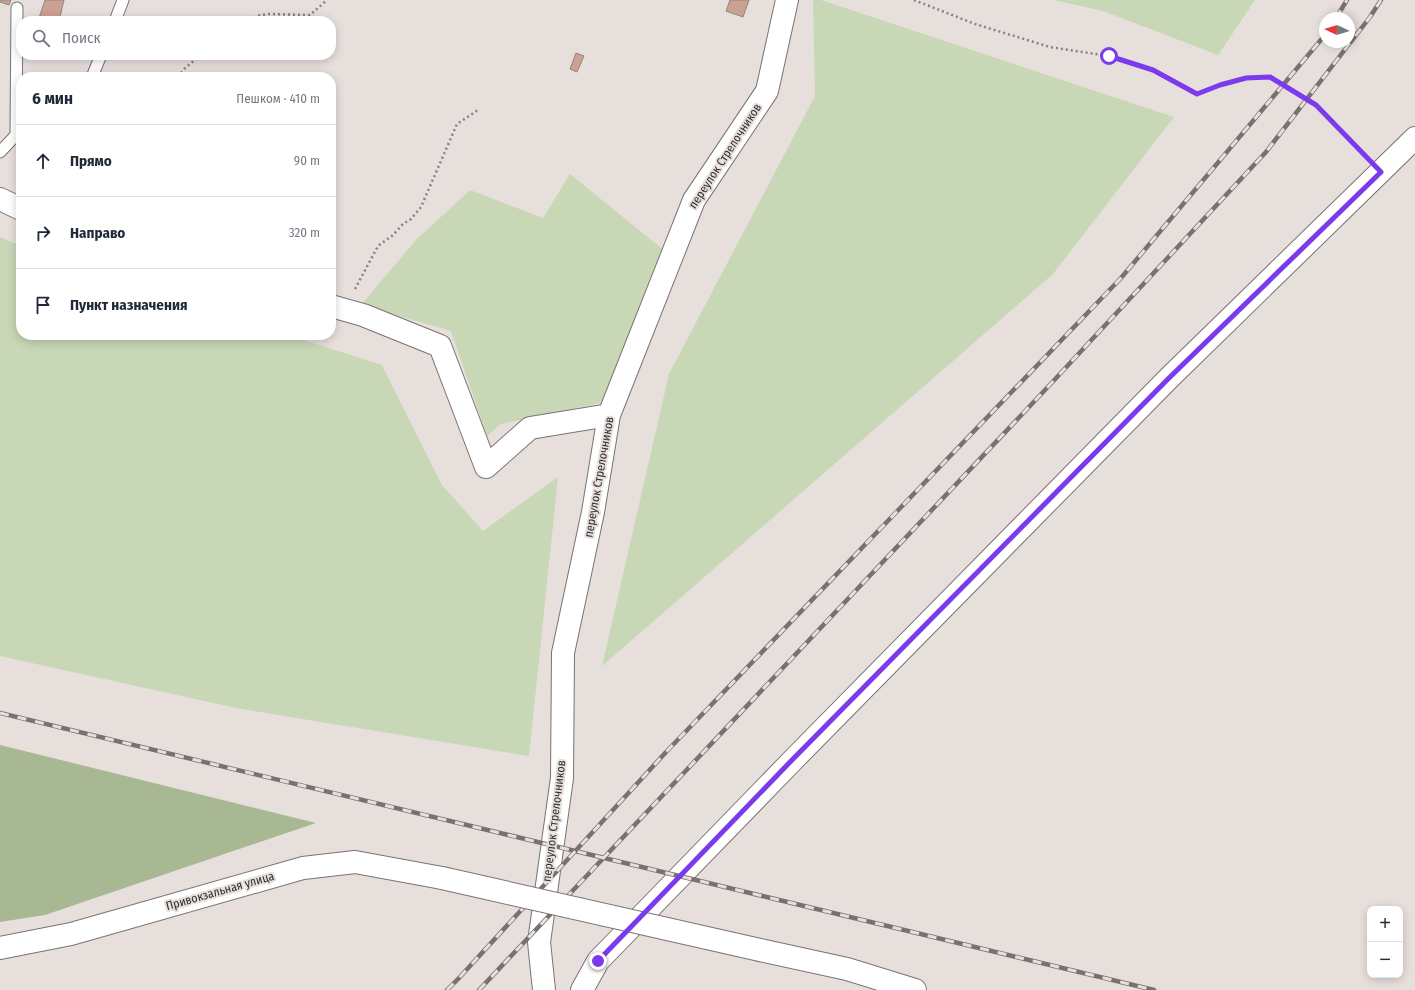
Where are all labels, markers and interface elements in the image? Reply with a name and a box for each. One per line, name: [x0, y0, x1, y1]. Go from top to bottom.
north arrow: [1319, 12, 1355, 48]
search box: [16, 16, 336, 60]
icon: search: [30, 27, 52, 49]
text: Поиск: [62, 29, 100, 47]
route start: [1100, 47, 1118, 65]
text: 6 мин: [32, 88, 73, 109]
text: Пешком · 410 m: [236, 91, 320, 106]
street label: переулок Стрелочников: [686, 101, 764, 211]
icon: ahead: [32, 150, 54, 172]
text: Прямо: [70, 152, 112, 170]
text: 90 m: [294, 153, 320, 168]
icon: right: [32, 222, 54, 244]
text: Направо: [70, 224, 125, 242]
text: 320 m: [289, 225, 320, 240]
icon: arrive: [32, 294, 54, 316]
text: Пункт назначения: [70, 296, 188, 314]
street label: переулок Стрелочников: [581, 416, 617, 538]
street label: переулок Стрелочников: [540, 759, 568, 883]
street label: Привокзальная улица: [164, 869, 276, 913]
map controls: [1367, 906, 1403, 978]
button: +: [1367, 906, 1403, 942]
button: −: [1367, 942, 1403, 978]
route end: [589, 952, 607, 970]

